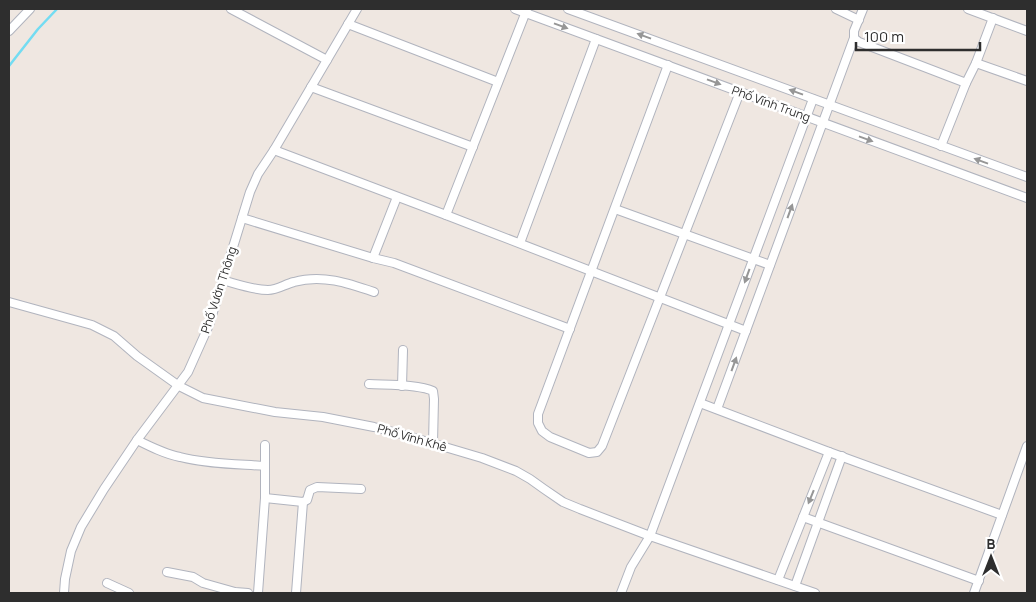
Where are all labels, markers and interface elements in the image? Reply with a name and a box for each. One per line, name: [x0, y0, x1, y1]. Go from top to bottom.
scale bar: [856, 20, 980, 52]
one-way arrow: [554, 22, 569, 30]
text: 100 m: [864, 26, 904, 47]
one-way arrow: [636, 32, 651, 39]
one-way arrow: [706, 79, 721, 86]
street label: Phố Vĩnh Trung: [729, 81, 813, 126]
one-way arrow: [788, 88, 803, 96]
one-way arrow: [859, 135, 873, 143]
one-way arrow: [974, 157, 989, 164]
one-way arrow: [786, 203, 794, 218]
street label: Phố Vườn Thông: [196, 244, 241, 335]
one-way arrow: [743, 268, 750, 283]
one-way arrow: [730, 356, 738, 371]
street label: Phố Vĩnh Khê: [375, 419, 449, 456]
one-way arrow: [807, 490, 815, 505]
north arrow: [966, 532, 1016, 582]
text: B: [987, 534, 996, 553]

